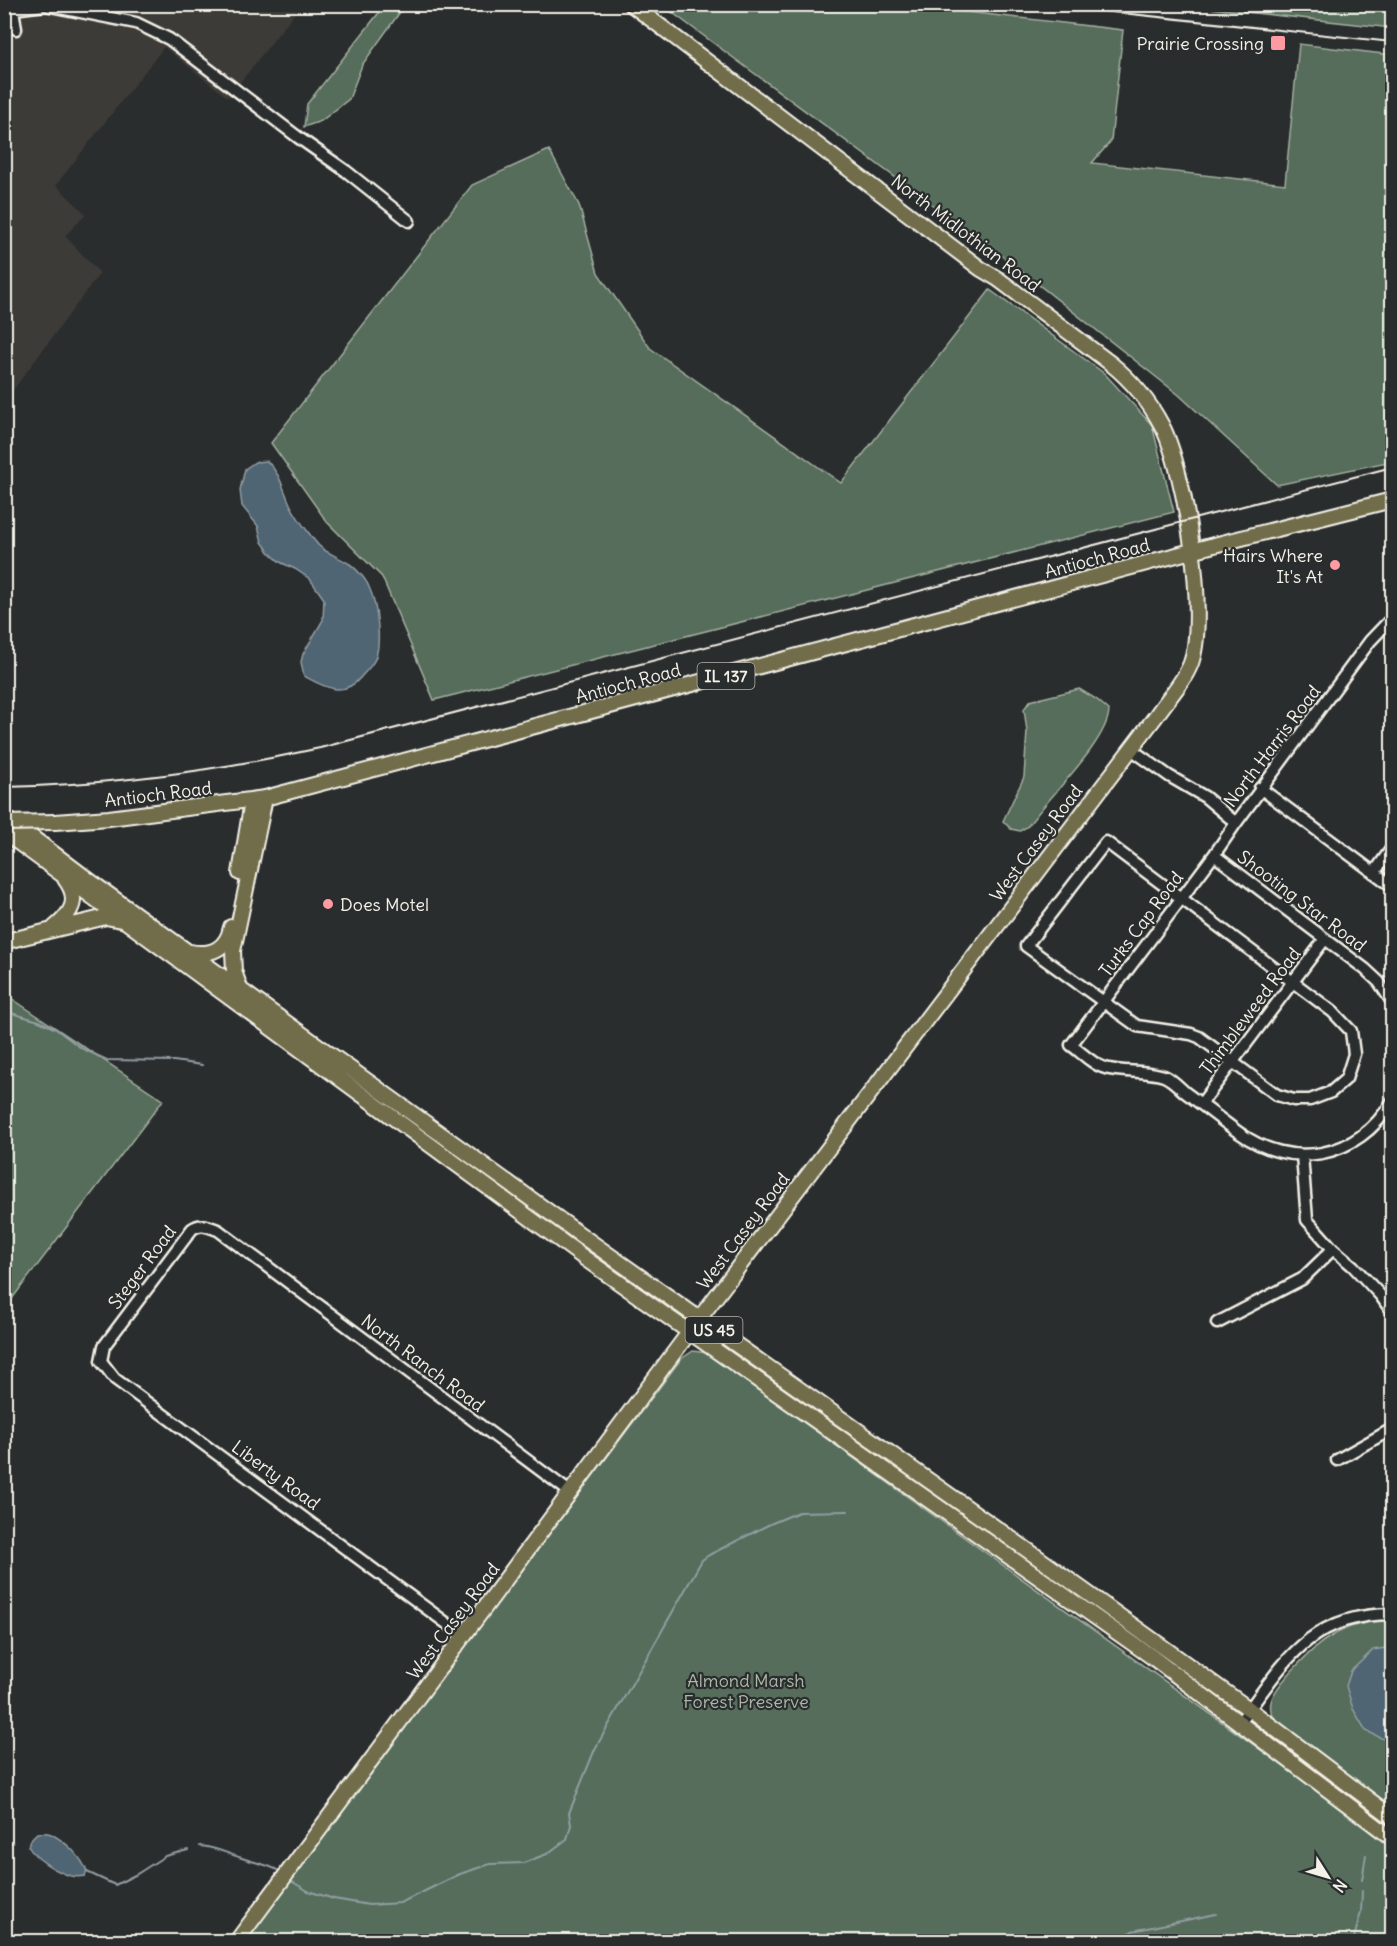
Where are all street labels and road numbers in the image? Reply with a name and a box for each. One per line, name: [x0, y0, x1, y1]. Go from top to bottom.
street label: North Midlothian Road: [887, 169, 1046, 297]
street label: Antioch Road: [1042, 533, 1153, 583]
street label: Antioch Road: [573, 658, 684, 708]
road number: IL 137: [698, 663, 754, 689]
street label: North Harris Road: [1219, 680, 1326, 812]
street label: Antioch Road: [103, 776, 213, 812]
street label: West Casey Road: [985, 780, 1088, 906]
street label: Shooting Star Road: [1233, 845, 1371, 957]
street label: Turks Cap Road: [1094, 866, 1188, 981]
street label: Thimbleweed Road: [1194, 942, 1306, 1079]
street label: West Casey Road: [692, 1168, 795, 1294]
street label: Steger Road: [103, 1220, 181, 1313]
street label: North Ranch Road: [357, 1309, 490, 1417]
road number: US 45: [686, 1317, 742, 1343]
street label: Liberty Road: [227, 1435, 325, 1515]
street label: West Casey Road: [402, 1558, 505, 1684]

